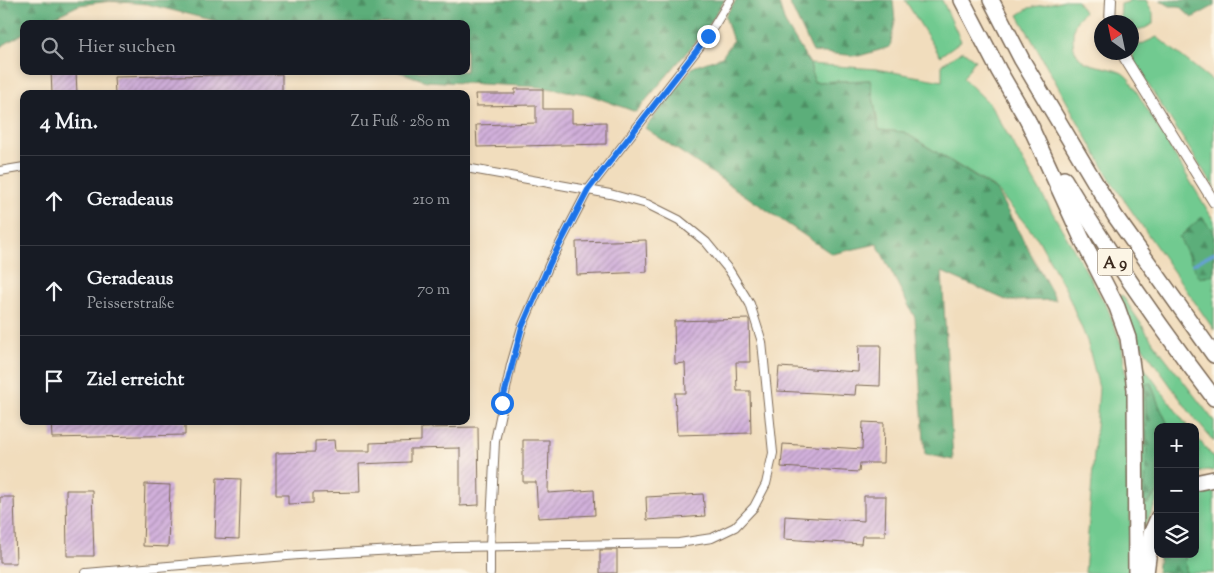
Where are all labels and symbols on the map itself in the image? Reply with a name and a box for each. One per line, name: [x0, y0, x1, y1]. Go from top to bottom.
north arrow: [1094, 15, 1139, 60]
route end: [697, 25, 720, 48]
road number: A 9: [1098, 248, 1132, 276]
route start: [491, 392, 514, 415]

